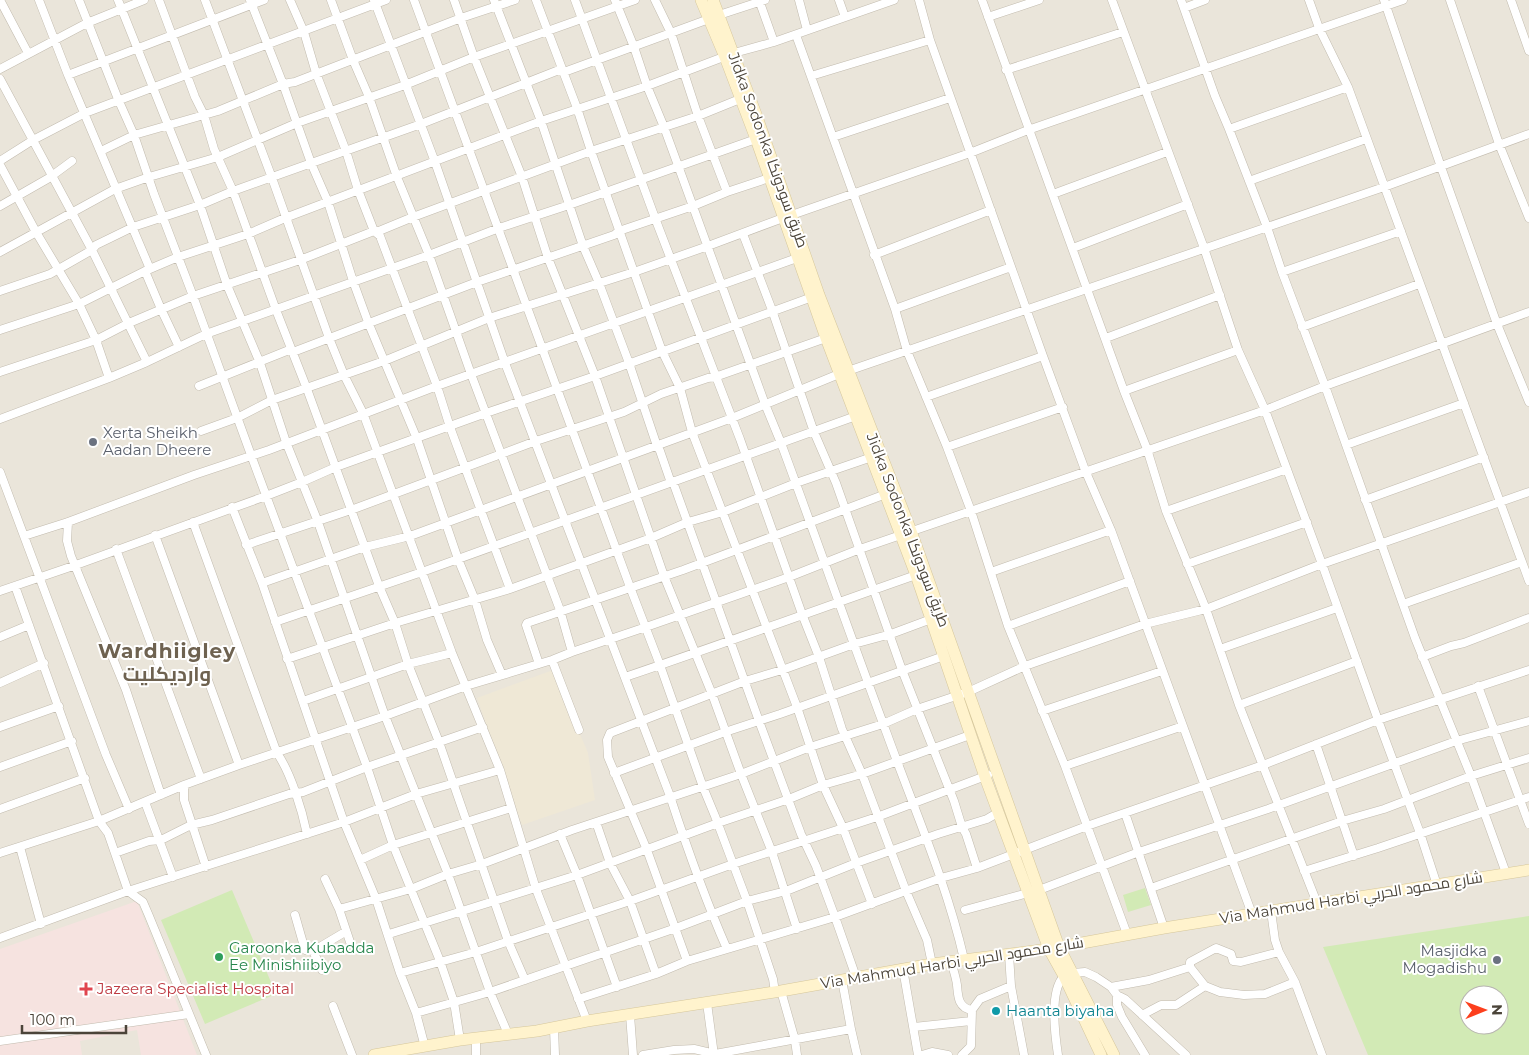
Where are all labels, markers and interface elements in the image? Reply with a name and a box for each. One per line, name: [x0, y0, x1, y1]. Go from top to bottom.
street label: Jidka Sodonka طريق سودونكا: [723, 49, 813, 250]
place label: Xerta Sheikh Aadan Dheere: [103, 423, 211, 459]
street label: Jidka Sodonka طريق سودونكا: [861, 429, 954, 630]
marker: Xerta Sheikh Aadan Dheere: [87, 436, 99, 448]
district label: Wardhiigley وارديكليت: [98, 639, 236, 686]
street label: Via Mahmud Harbi شارع محمود الحربي: [1218, 867, 1484, 931]
street label: Via Mahmud Harbi شارع محمود الحربي: [819, 932, 1085, 996]
place label: Garoonka Kubadda Ee Minishiibiyo: [229, 938, 374, 974]
place label: Masjidka Mogadishu: [1402, 941, 1487, 977]
marker: Garoonka Kubadda Ee Minishiibiyo: [213, 951, 225, 963]
marker: Masjidka Mogadishu: [1491, 954, 1503, 966]
place label: Jazeera Specialist Hospital: [96, 979, 294, 998]
marker: Jazeera Specialist Hospital: [79, 982, 93, 996]
north arrow: [1459, 985, 1509, 1035]
place label: Haanta biyaha: [1006, 1001, 1114, 1020]
scale bar: [22, 1002, 126, 1034]
text: N: [1488, 1004, 1506, 1016]
marker: Haanta biyaha: [990, 1005, 1002, 1017]
text: 100 m: [30, 1010, 75, 1029]

